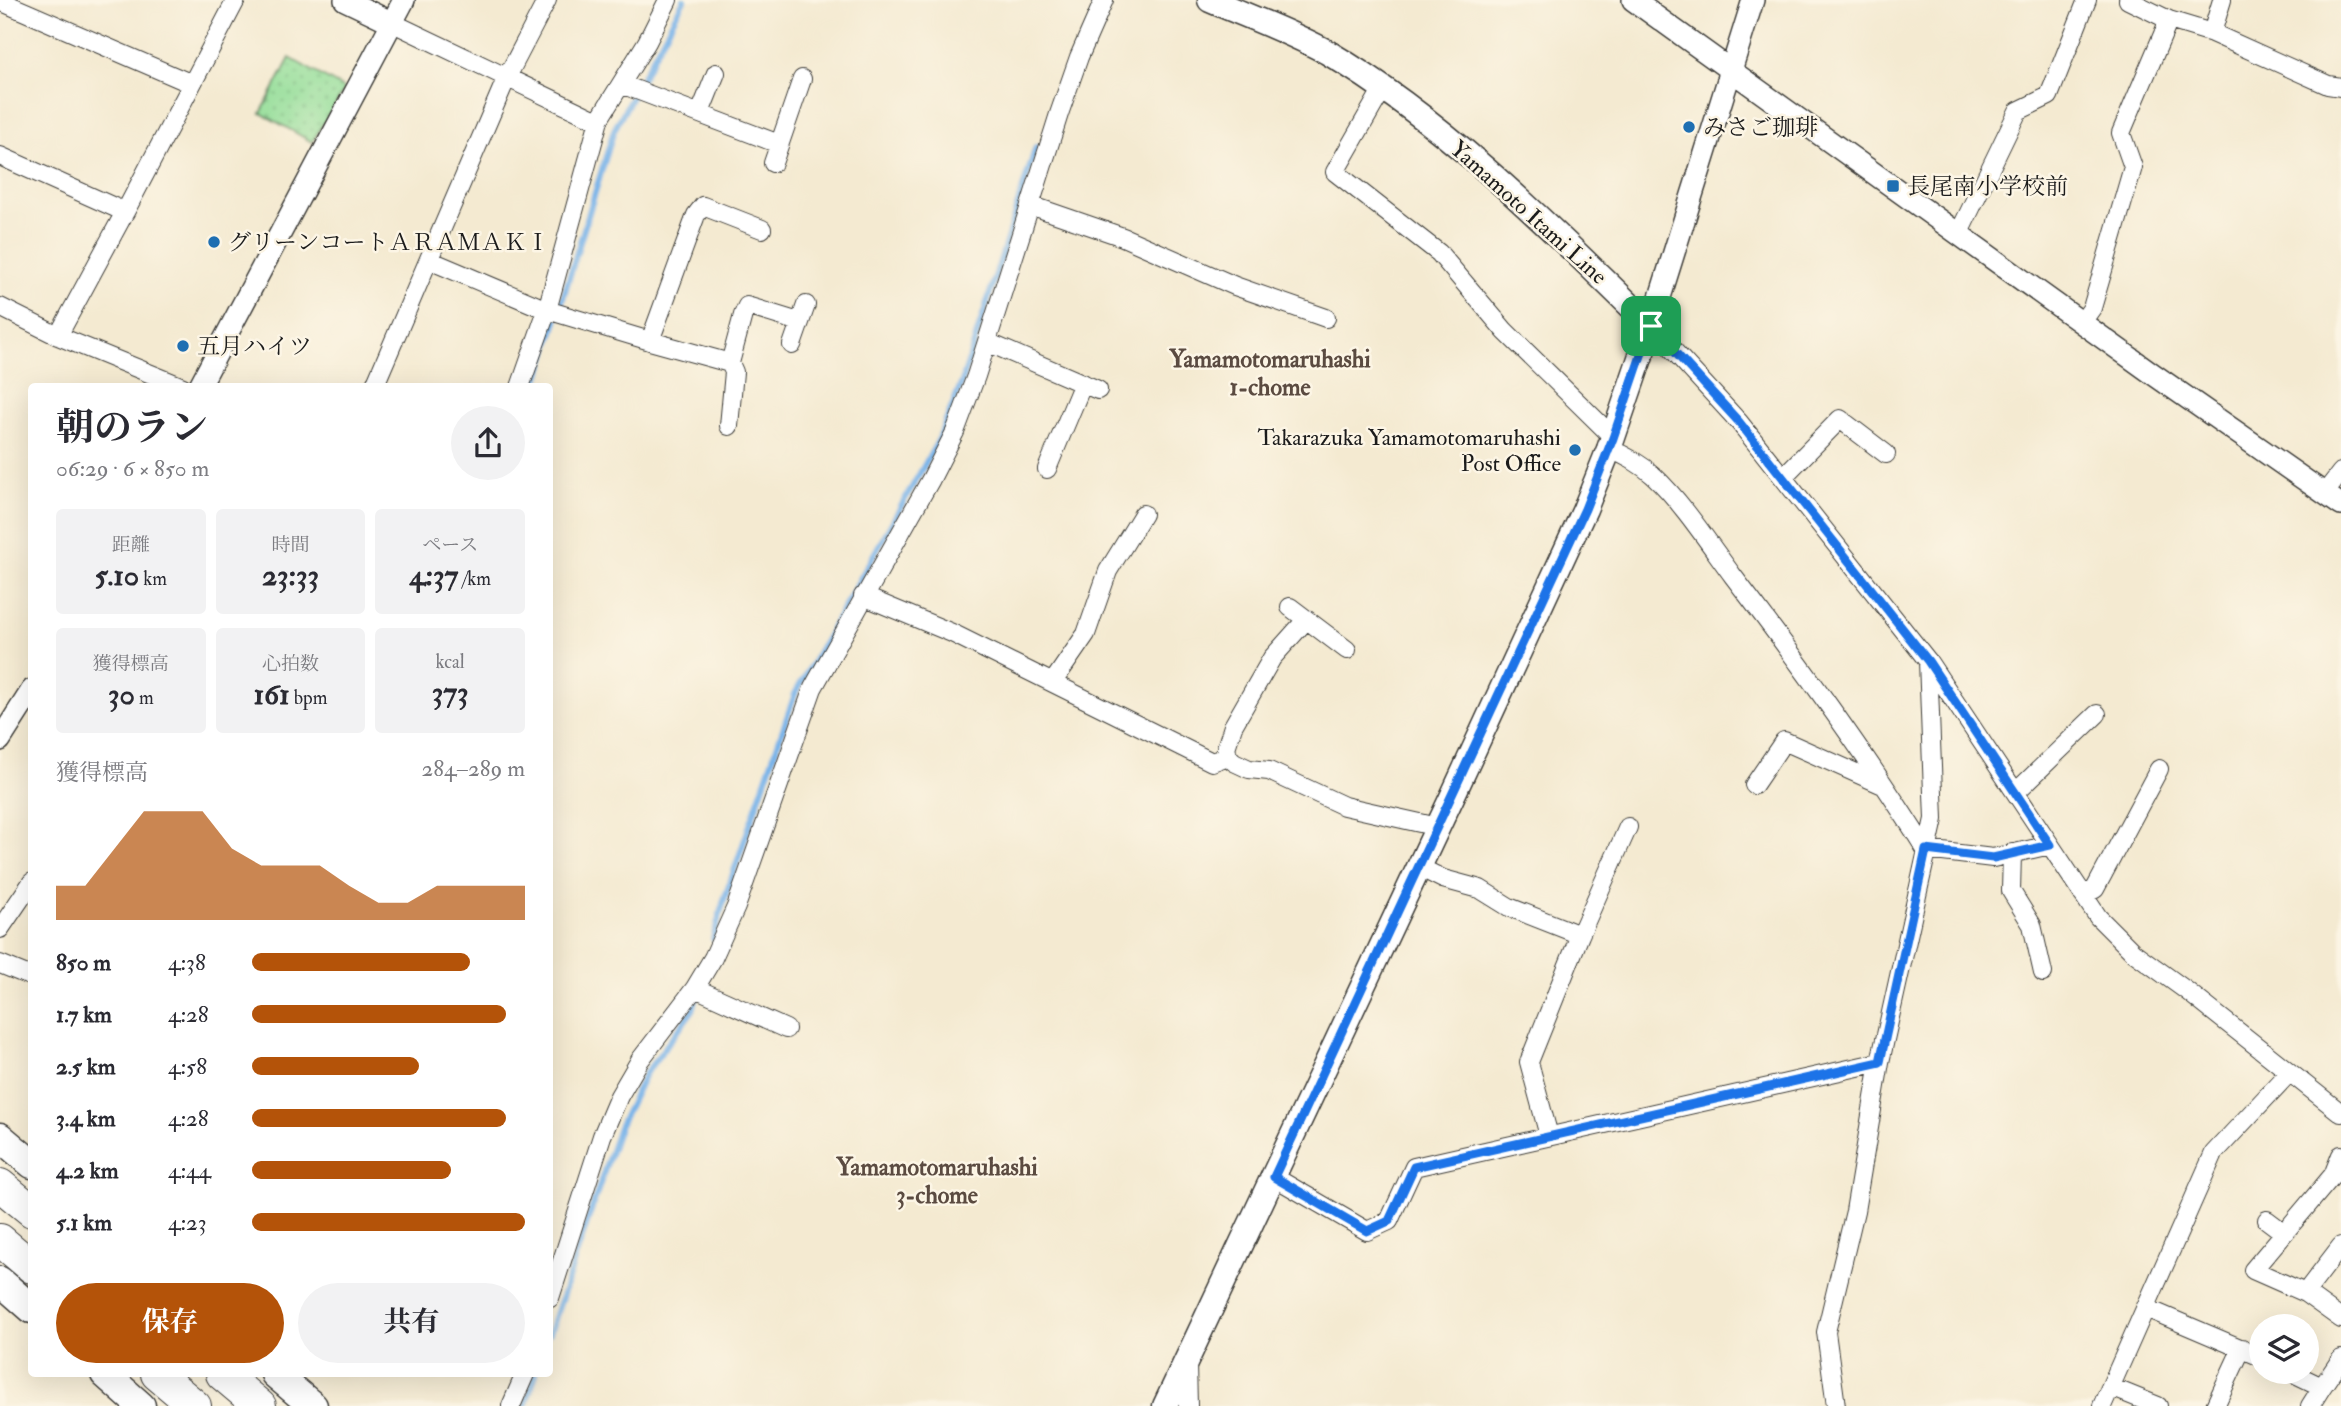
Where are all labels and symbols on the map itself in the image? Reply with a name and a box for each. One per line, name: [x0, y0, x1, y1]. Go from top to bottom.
place label: みさご珈琲: [1703, 113, 1818, 142]
marker: みさご珈琲: [1681, 119, 1697, 135]
street label: Yamamoto Itami Line: [1444, 134, 1614, 291]
place label: 長尾南小学校前: [1907, 172, 2068, 201]
marker: 長尾南小学校前: [1885, 178, 1901, 194]
place label: グリーンコートＡＲＡＭＡＫＩ: [228, 228, 550, 257]
marker: グリーンコートＡＲＡＭＡＫＩ: [206, 234, 222, 250]
pin: [1621, 296, 1681, 356]
place label: 五月ハイツ: [197, 332, 312, 361]
marker: 五月ハイツ: [175, 338, 191, 354]
district label: Yamamotomaruhashi 1-chome: [1168, 344, 1371, 403]
place label: Takarazuka Yamamotomaruhashi Post Office: [1258, 423, 1561, 478]
marker: Takarazuka Yamamotomaruhashi Post Office: [1567, 442, 1583, 458]
district label: Yamamotomaruhashi 3-chome: [835, 1152, 1038, 1211]

